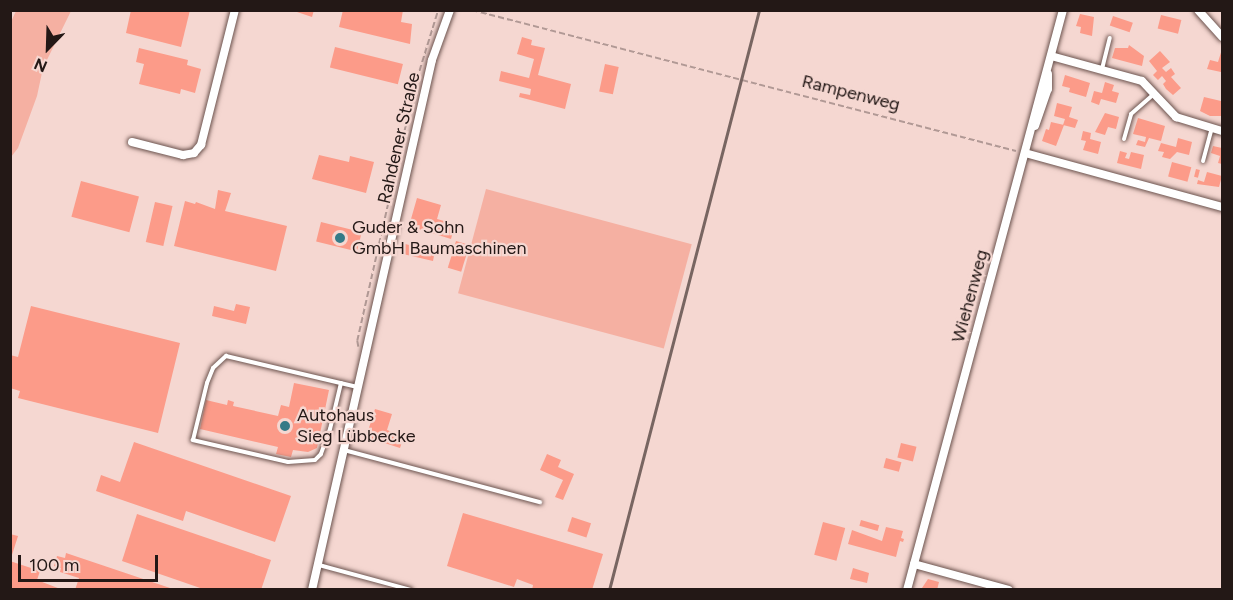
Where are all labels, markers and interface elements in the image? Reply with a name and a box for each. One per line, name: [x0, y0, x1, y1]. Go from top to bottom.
north arrow: [18, 18, 78, 78]
text: N: [31, 54, 50, 76]
street label: Rahdener Straße: [373, 70, 425, 206]
street label: Rampenweg: [800, 70, 902, 116]
place label: Guder & Sohn GmbH Baumaschinen: [352, 217, 526, 260]
marker: Guder & Sohn GmbH Baumaschinen: [333, 231, 347, 245]
street label: Wiehenweg: [947, 247, 993, 345]
place label: Autohaus Sieg Lübbecke: [297, 405, 415, 448]
marker: Autohaus Sieg Lübbecke: [278, 419, 292, 433]
scale bar: [21, 543, 160, 581]
text: 100 m: [29, 554, 79, 576]

